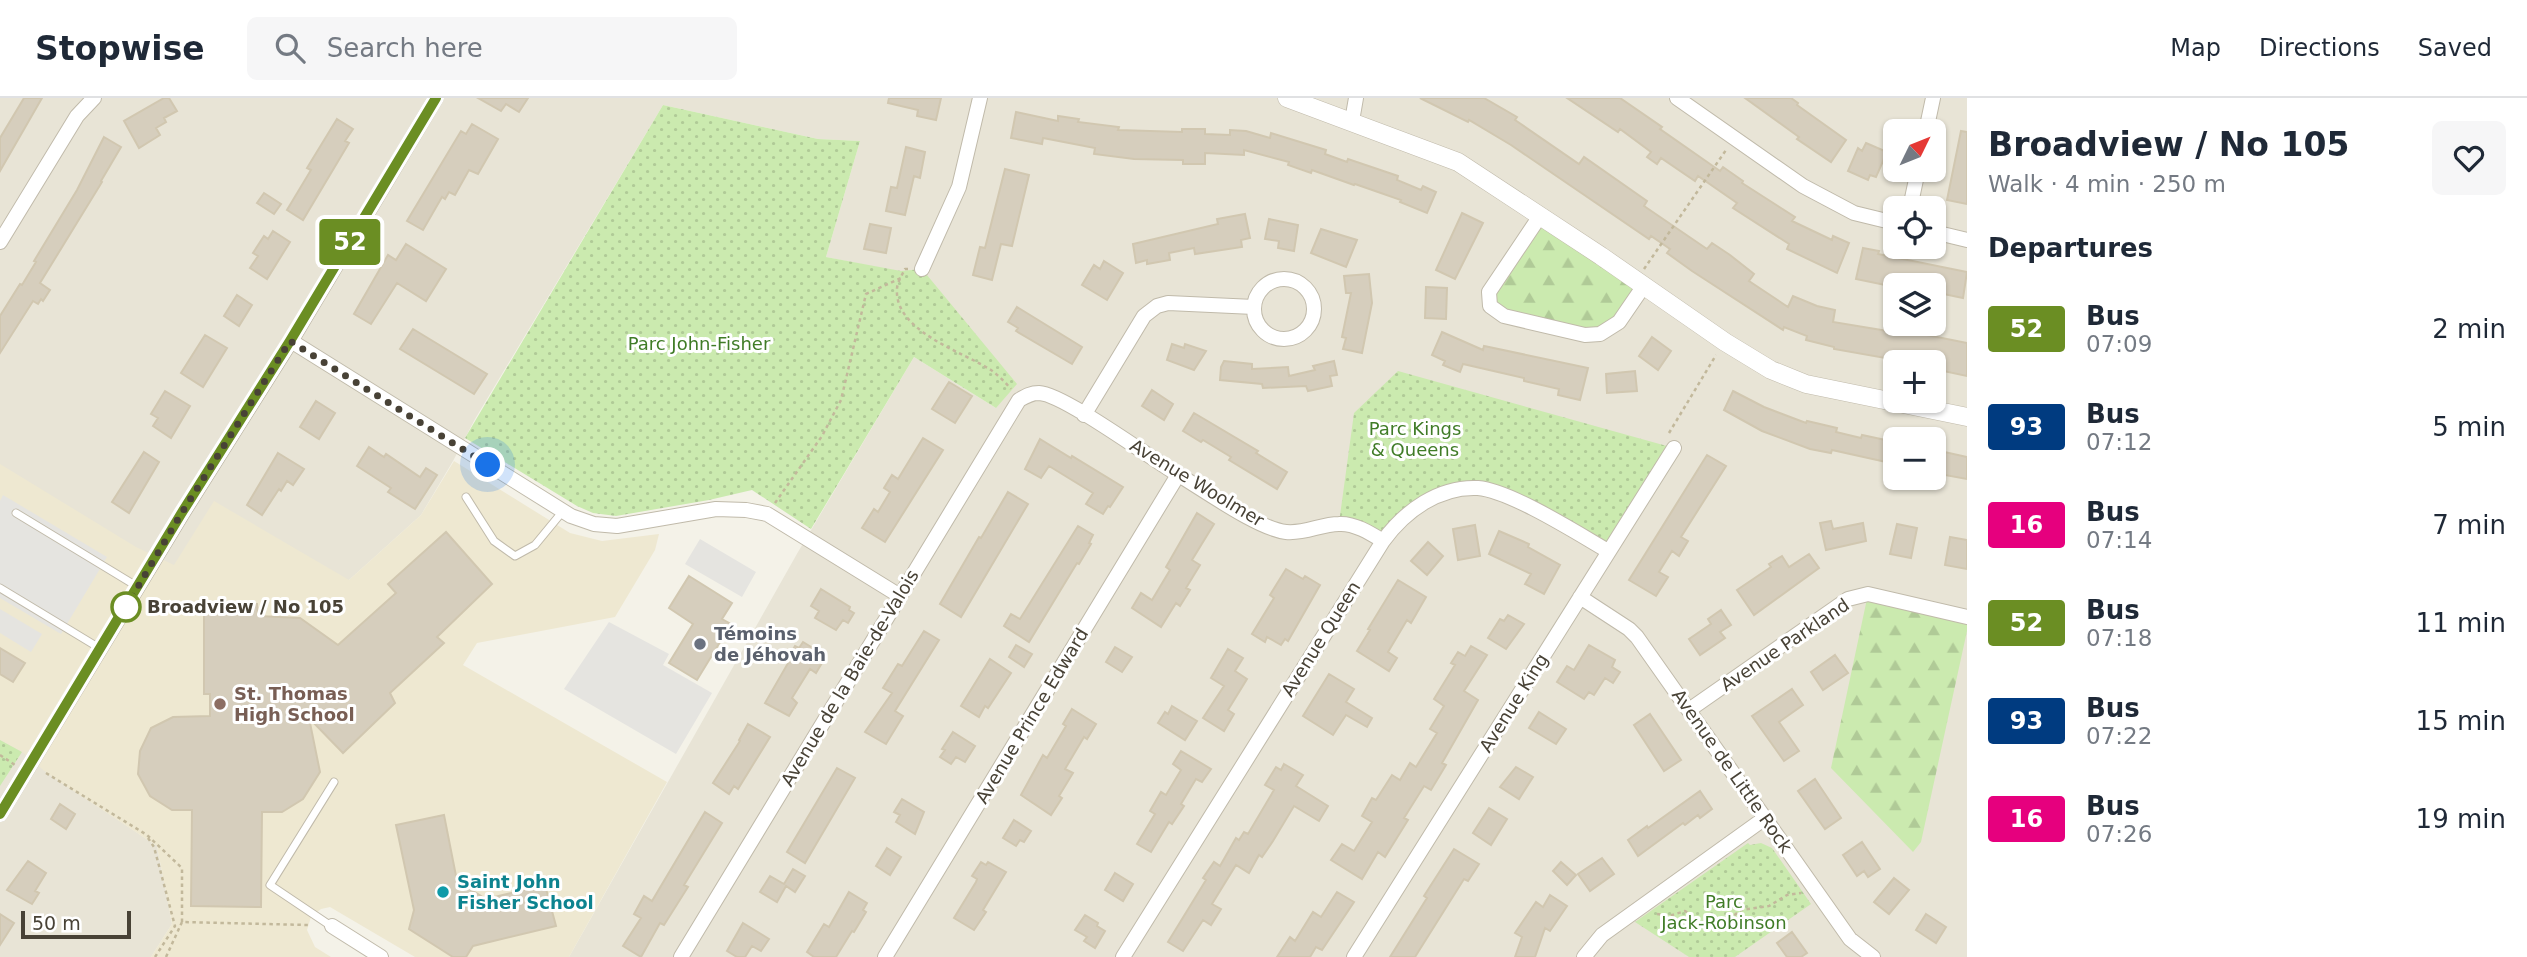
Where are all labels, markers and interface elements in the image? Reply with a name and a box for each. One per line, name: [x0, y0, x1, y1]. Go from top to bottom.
search box: [247, 17, 737, 80]
text: Stopwise: [35, 29, 205, 68]
icon: search: [271, 29, 309, 67]
text: Search here: [327, 33, 483, 63]
text: Map: [2170, 34, 2221, 62]
text: Directions: [2259, 34, 2380, 62]
text: Saved: [2418, 34, 2492, 62]
north arrow: [1883, 119, 1946, 182]
map controls: [1883, 119, 1946, 490]
button: heart: [2432, 121, 2506, 195]
text: Broadview / No 105: [1988, 125, 2349, 164]
text: Walk · 4 min · 250 m: [1988, 171, 2226, 197]
button: locate: [1883, 196, 1946, 259]
line badge: 52: [318, 219, 382, 265]
text: 52: [333, 228, 367, 256]
text: Departures: [1988, 233, 2153, 263]
button: layers: [1883, 273, 1946, 336]
text: Bus: [2086, 301, 2140, 331]
text: 2 min: [2432, 314, 2506, 344]
text: 52: [2010, 315, 2043, 343]
text: 07:09: [2086, 331, 2152, 357]
park label: Parc John-Fisher: [628, 333, 771, 354]
button: +: [1883, 350, 1946, 413]
text: Bus: [2086, 399, 2140, 429]
text: 5 min: [2432, 412, 2506, 442]
text: 93: [2010, 413, 2043, 441]
park label: Parc Kings & Queens: [1369, 418, 1461, 460]
button: −: [1883, 427, 1946, 490]
text: 07:12: [2086, 429, 2152, 455]
street label: Avenue Woolmer: [1127, 434, 1268, 531]
your location: [470, 447, 505, 482]
text: Bus: [2086, 497, 2140, 527]
text: 7 min: [2432, 510, 2506, 540]
text: 16: [2010, 511, 2043, 539]
text: 07:14: [2086, 527, 2152, 553]
street label: Avenue de la Baie-de-Valois: [776, 566, 923, 790]
street label: Avenue Queen: [1277, 577, 1364, 700]
marker: Broadview / No 105: [111, 592, 141, 622]
street label: Avenue Parkland: [1717, 594, 1853, 695]
text: Bus: [2086, 595, 2140, 625]
place label: Broadview / No 105: [147, 596, 344, 617]
text: 11 min: [2416, 608, 2506, 638]
text: 52: [2010, 609, 2043, 637]
place label: Témoins de Jéhovah: [714, 623, 826, 665]
street label: Avenue Prince Edward: [971, 624, 1092, 807]
text: 07:18: [2086, 625, 2152, 651]
marker: Témoins de Jéhovah: [692, 636, 708, 652]
street label: Avenue King: [1475, 650, 1552, 756]
place label: St. Thomas High School: [234, 683, 355, 725]
street label: Avenue de Little Rock: [1668, 685, 1797, 857]
text: Bus: [2086, 693, 2140, 723]
marker: St. Thomas High School: [212, 696, 228, 712]
text: 15 min: [2416, 706, 2506, 736]
text: 93: [2010, 707, 2043, 735]
text: 07:22: [2086, 723, 2152, 749]
text: Bus: [2086, 791, 2140, 821]
text: 19 min: [2416, 804, 2506, 834]
text: 16: [2010, 805, 2043, 833]
text: 07:26: [2086, 821, 2152, 847]
place label: Saint John Fisher School: [457, 871, 594, 913]
marker: Saint John Fisher School: [435, 884, 451, 900]
park label: Parc Jack-Robinson: [1660, 891, 1787, 933]
scale bar: [21, 908, 131, 940]
text: 50 m: [32, 912, 81, 934]

